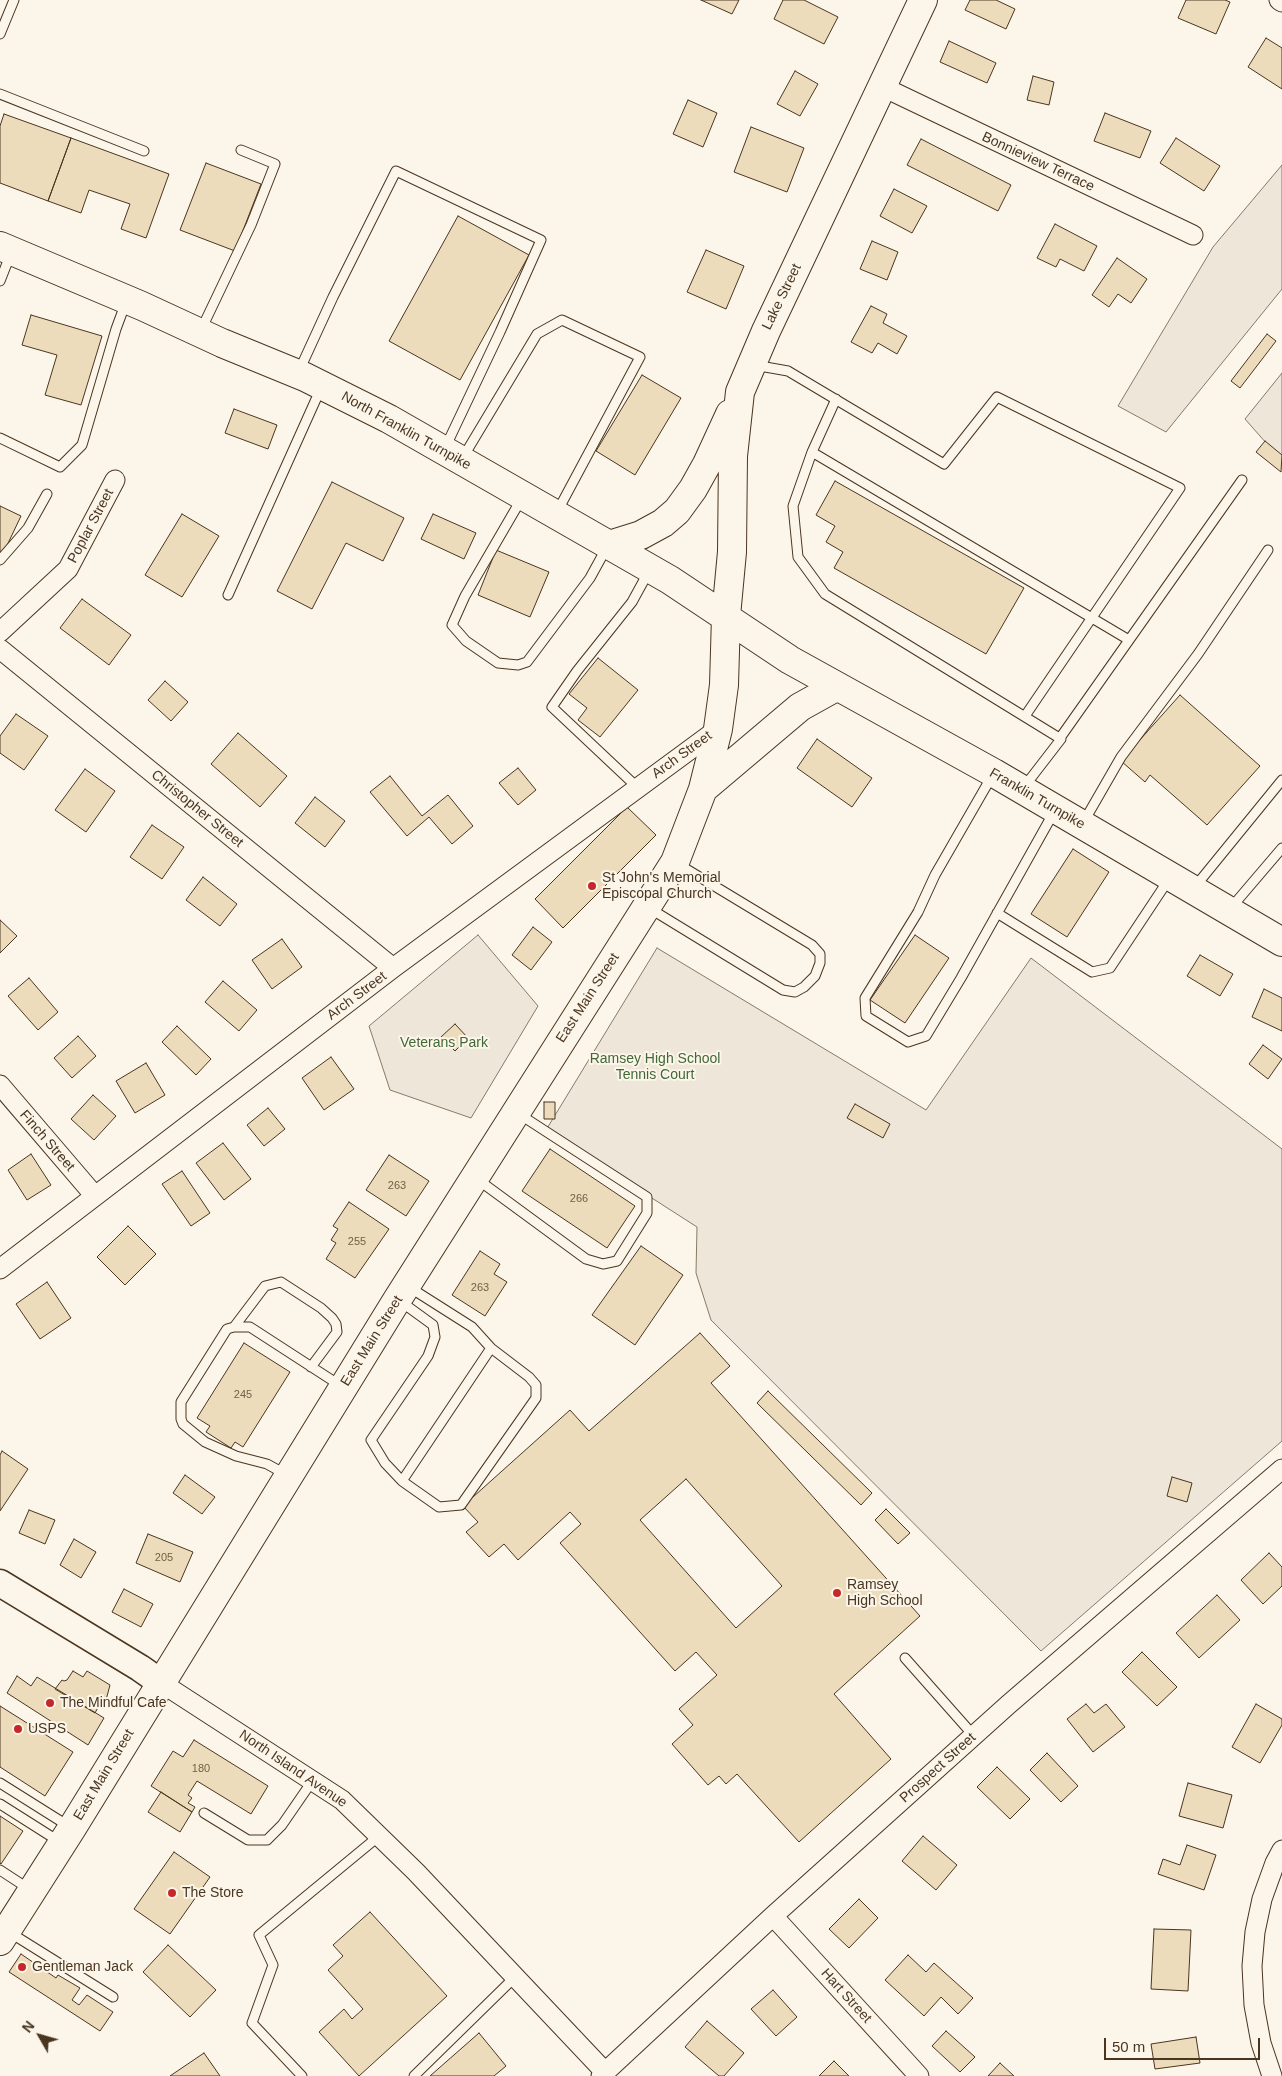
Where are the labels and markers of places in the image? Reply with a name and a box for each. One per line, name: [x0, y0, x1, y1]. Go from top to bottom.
place label: St John's Memorial Episcopal Church: [602, 870, 721, 902]
marker: St John's Memorial Episcopal Church: [586, 880, 598, 892]
place label: Ramsey High School: [847, 1577, 922, 1610]
marker: Ramsey High School: [831, 1587, 843, 1599]
place label: The Mindful Cafe: [60, 1695, 167, 1711]
marker: The Mindful Cafe: [44, 1697, 56, 1709]
place label: USPS: [28, 1721, 66, 1737]
marker: USPS: [12, 1723, 24, 1735]
place label: The Store: [182, 1885, 243, 1901]
marker: The Store: [166, 1887, 178, 1899]
place label: Gentleman Jack: [32, 1959, 133, 1975]
marker: Gentleman Jack: [16, 1961, 28, 1973]

